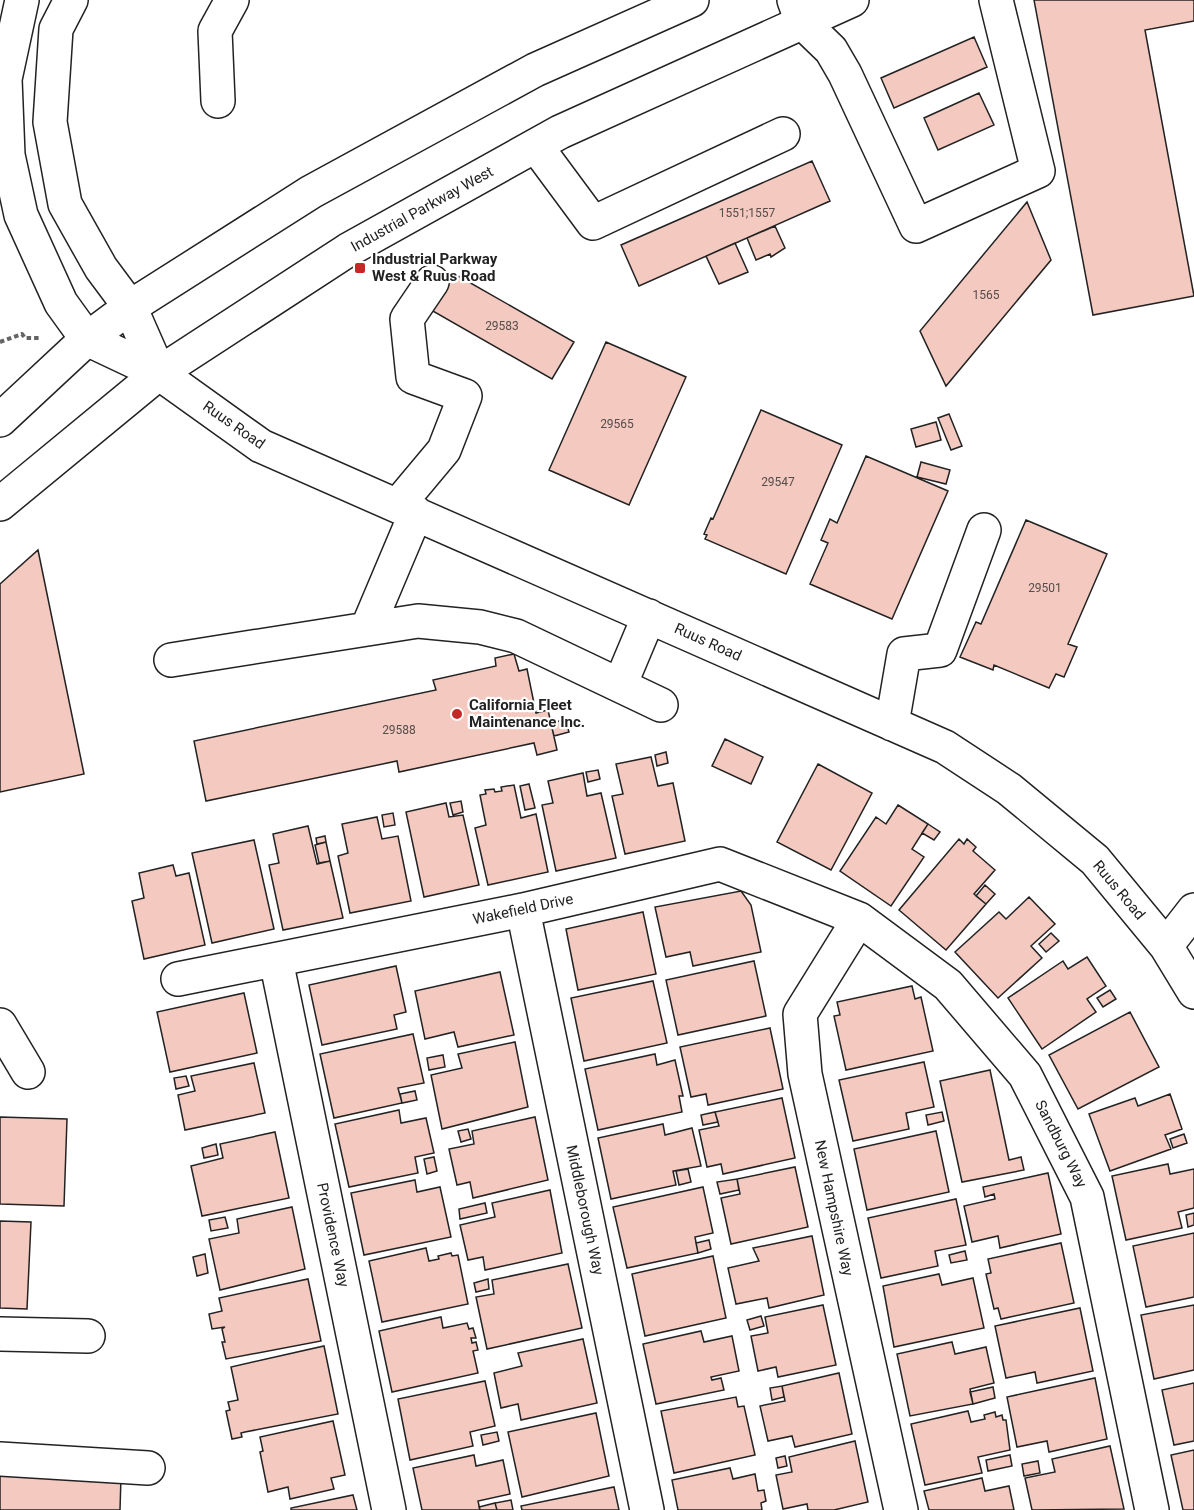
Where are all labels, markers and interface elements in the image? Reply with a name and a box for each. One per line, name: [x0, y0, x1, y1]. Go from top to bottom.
street label: Industrial Parkway West: [348, 162, 496, 256]
house number: 1551;1557: [719, 206, 775, 220]
place label: Industrial Parkway West & Ruus Road: [372, 250, 498, 285]
marker: Industrial Parkway West & Ruus Road: [353, 261, 367, 275]
house number: 1565: [973, 288, 1000, 302]
house number: 29583: [485, 319, 519, 333]
street label: Ruus Road: [199, 397, 269, 453]
house number: 29565: [600, 417, 634, 431]
house number: 29547: [761, 475, 795, 489]
house number: 29501: [1028, 581, 1062, 595]
street label: Ruus Road: [672, 619, 744, 665]
place label: California Fleet Maintenance Inc.: [469, 696, 585, 731]
marker: California Fleet Maintenance Inc.: [450, 707, 464, 721]
house number: 29588: [382, 723, 416, 737]
street label: Ruus Road: [1089, 857, 1149, 923]
street label: Wakefield Drive: [471, 890, 575, 928]
street label: Sandburg Way: [1031, 1097, 1091, 1191]
street label: New Hampshire Way: [811, 1138, 857, 1278]
street label: Middleborough Way: [562, 1143, 608, 1277]
street label: Providence Way: [313, 1181, 353, 1289]

